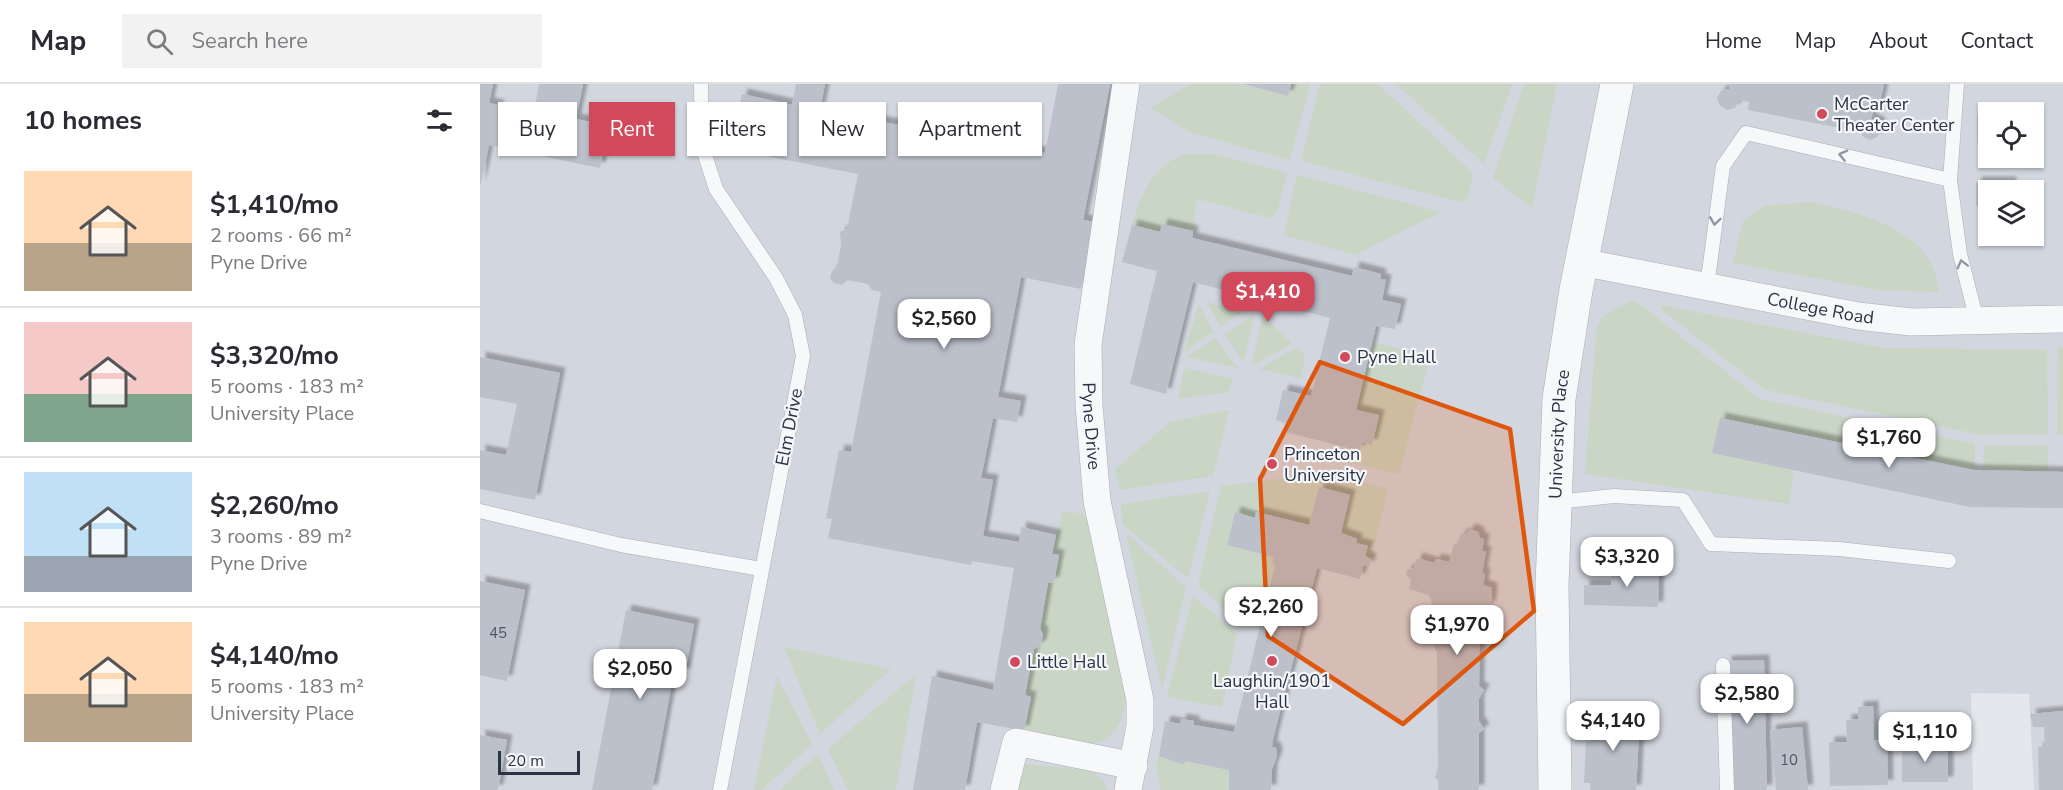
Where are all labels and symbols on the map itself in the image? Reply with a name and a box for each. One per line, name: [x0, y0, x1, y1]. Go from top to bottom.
place label: McCarter Theater Center: [1834, 92, 1955, 137]
marker: McCarter Theater Center: [1815, 107, 1829, 121]
one-way arrow: [1838, 150, 1848, 163]
one-way arrow: [1710, 217, 1722, 226]
one-way arrow: [1957, 259, 1970, 269]
pin: $1,410: [1219, 272, 1317, 323]
street label: College Road: [1765, 287, 1875, 330]
pin: $2,560: [895, 299, 993, 350]
place label: Pyne Hall: [1357, 345, 1437, 369]
marker: Pyne Hall: [1338, 350, 1352, 364]
street label: University Place: [1543, 368, 1575, 499]
street label: Pyne Drive: [1077, 382, 1106, 471]
street label: Elm Drive: [770, 386, 808, 468]
pin: $1,760: [1840, 418, 1938, 469]
place label: Princeton University: [1284, 442, 1366, 487]
marker: Princeton University: [1265, 457, 1279, 471]
pin: $3,320: [1578, 537, 1676, 588]
pin: $2,260: [1222, 587, 1320, 638]
pin: $1,970: [1408, 605, 1506, 656]
house number: 45: [489, 623, 507, 643]
pin: $2,050: [591, 649, 689, 700]
place label: Little Hall: [1027, 650, 1107, 674]
marker: Laughlin/1901 Hall: [1265, 654, 1279, 668]
marker: Little Hall: [1008, 655, 1022, 669]
place label: Laughlin/1901 Hall: [1213, 669, 1331, 714]
pin: $2,580: [1698, 674, 1796, 725]
pin: $4,140: [1564, 701, 1662, 752]
pin: $1,110: [1876, 712, 1974, 763]
scale bar: [498, 748, 580, 776]
house number: 10: [1780, 750, 1798, 770]

